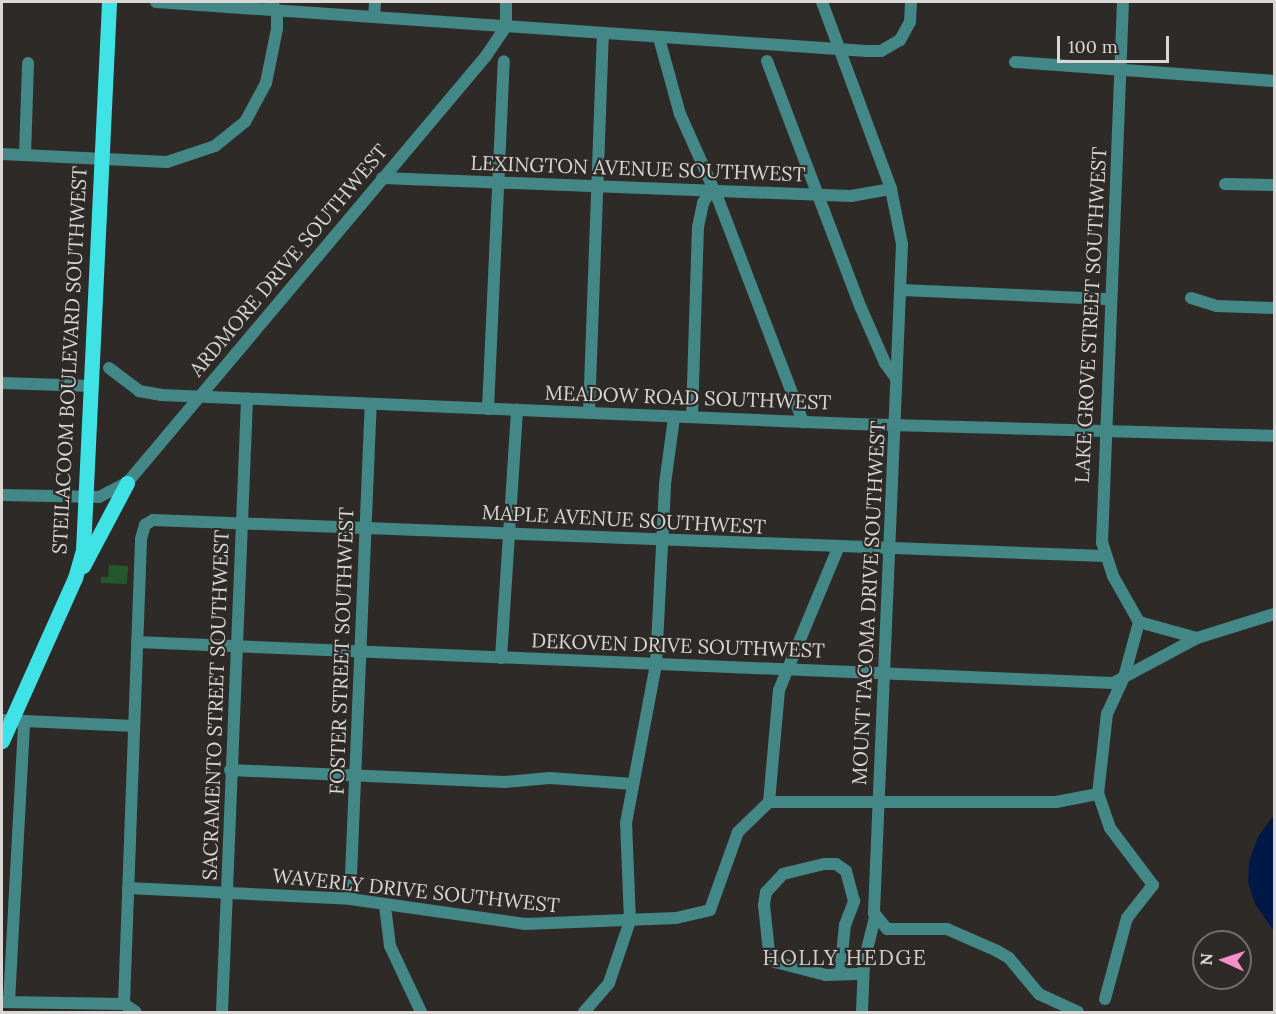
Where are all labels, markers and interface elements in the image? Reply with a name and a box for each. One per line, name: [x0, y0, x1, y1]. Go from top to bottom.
scale bar: [1060, 24, 1172, 62]
text: 100 m: [1068, 35, 1118, 58]
street label: ARDMORE DRIVE SOUTHWEST: [184, 139, 392, 381]
street label: LAKE GROVE STREET SOUTHWEST: [1069, 146, 1111, 484]
street label: LEXINGTON AVENUE SOUTHWEST: [470, 150, 806, 186]
street label: STEILACOOM BOULEVARD SOUTHWEST: [47, 165, 91, 555]
street label: MEADOW ROAD SOUTHWEST: [544, 380, 832, 414]
street label: MOUNT TACOMA DRIVE SOUTHWEST: [846, 420, 890, 786]
street label: MAPLE AVENUE SOUTHWEST: [481, 500, 767, 538]
street label: FOSTER STREET SOUTHWEST: [324, 507, 358, 795]
street label: SACRAMENTO STREET SOUTHWEST: [197, 529, 233, 881]
street label: DEKOVEN DRIVE SOUTHWEST: [531, 628, 825, 662]
street label: WAVERLY DRIVE SOUTHWEST: [271, 863, 561, 917]
north arrow: [1192, 930, 1252, 990]
district label: HOLLY HEDGE: [763, 945, 927, 971]
text: N: [1196, 952, 1216, 966]

